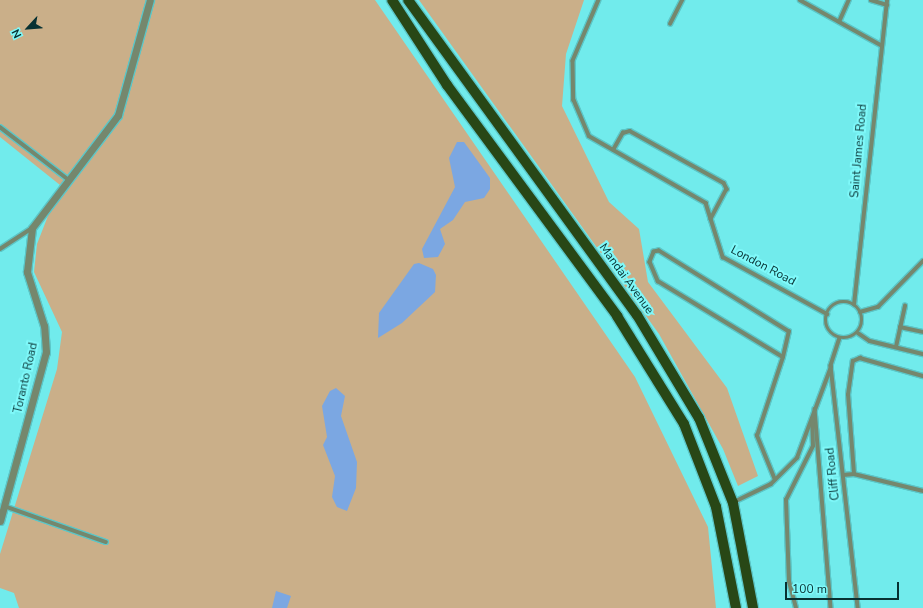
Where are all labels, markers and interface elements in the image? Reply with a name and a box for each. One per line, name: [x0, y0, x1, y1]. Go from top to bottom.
north arrow: [8, 8, 48, 48]
text: N: [8, 26, 25, 40]
street label: Saint James Road: [848, 103, 870, 199]
street label: Mandai Avenue: [596, 241, 656, 317]
street label: London Road: [728, 243, 798, 289]
street label: Toranto Road: [11, 341, 41, 415]
street label: Cliff Road: [823, 447, 843, 501]
scale bar: [787, 574, 901, 600]
text: 100 m: [792, 581, 827, 597]

